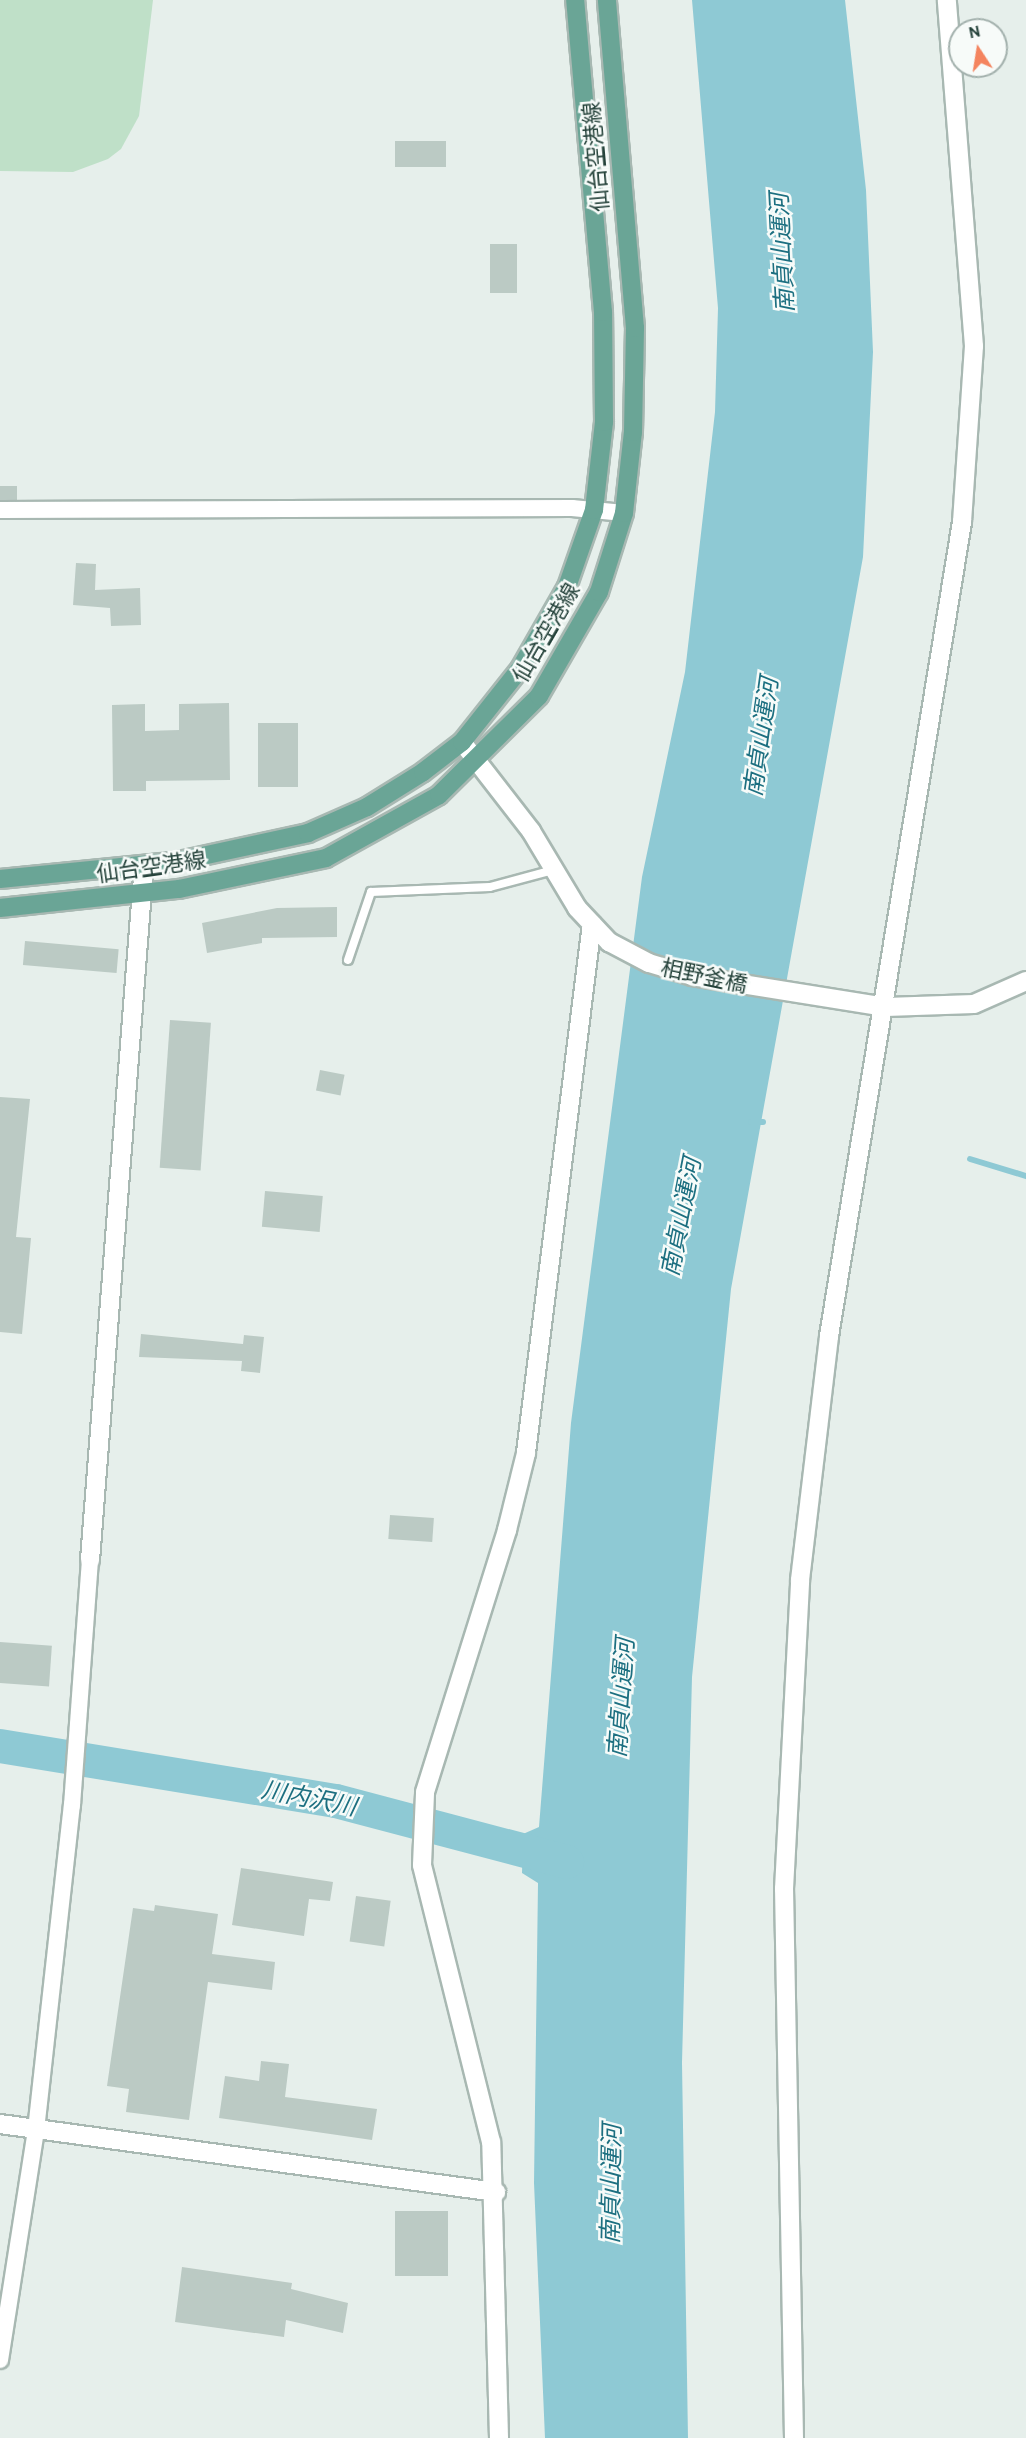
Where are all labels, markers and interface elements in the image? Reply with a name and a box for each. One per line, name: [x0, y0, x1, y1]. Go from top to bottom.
north arrow: [948, 18, 1008, 78]
text: N: [967, 21, 982, 42]
street label: 仙台空港線: [578, 101, 614, 213]
water label: 南貞山運河: [764, 192, 800, 314]
street label: 仙台空港線: [507, 579, 585, 687]
water label: 南貞山運河: [738, 676, 784, 798]
street label: 仙台空港線: [95, 846, 207, 888]
street label: 相野釜橋: [658, 954, 750, 998]
water label: 南貞山運河: [655, 1155, 707, 1279]
water label: 南貞山運河: [602, 1637, 640, 1759]
water label: 川内沢川: [259, 1775, 359, 1821]
water label: 南貞山運河: [596, 2124, 626, 2244]

